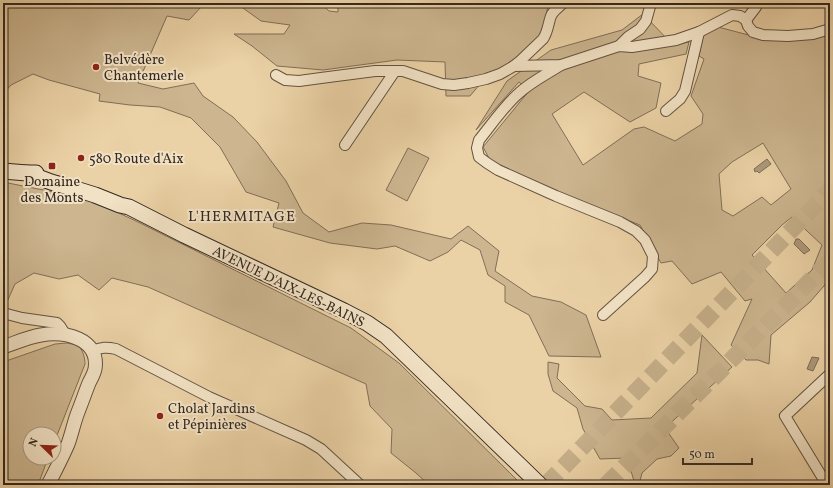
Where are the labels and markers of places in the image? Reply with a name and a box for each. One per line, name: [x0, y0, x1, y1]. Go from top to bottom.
place label: Belvédère Chantemerle: [104, 51, 184, 86]
marker: Belvédère Chantemerle: [91, 62, 101, 72]
place label: 580 Route d'Aix: [89, 150, 184, 169]
marker: 580 Route d'Aix: [76, 153, 86, 163]
marker: Domaine des Monts: [47, 161, 57, 171]
place label: Domaine des Monts: [21, 173, 83, 208]
place label: Cholat Jardins et Pépinières: [168, 400, 255, 435]
marker: Cholat Jardins et Pépinières: [155, 411, 165, 421]

